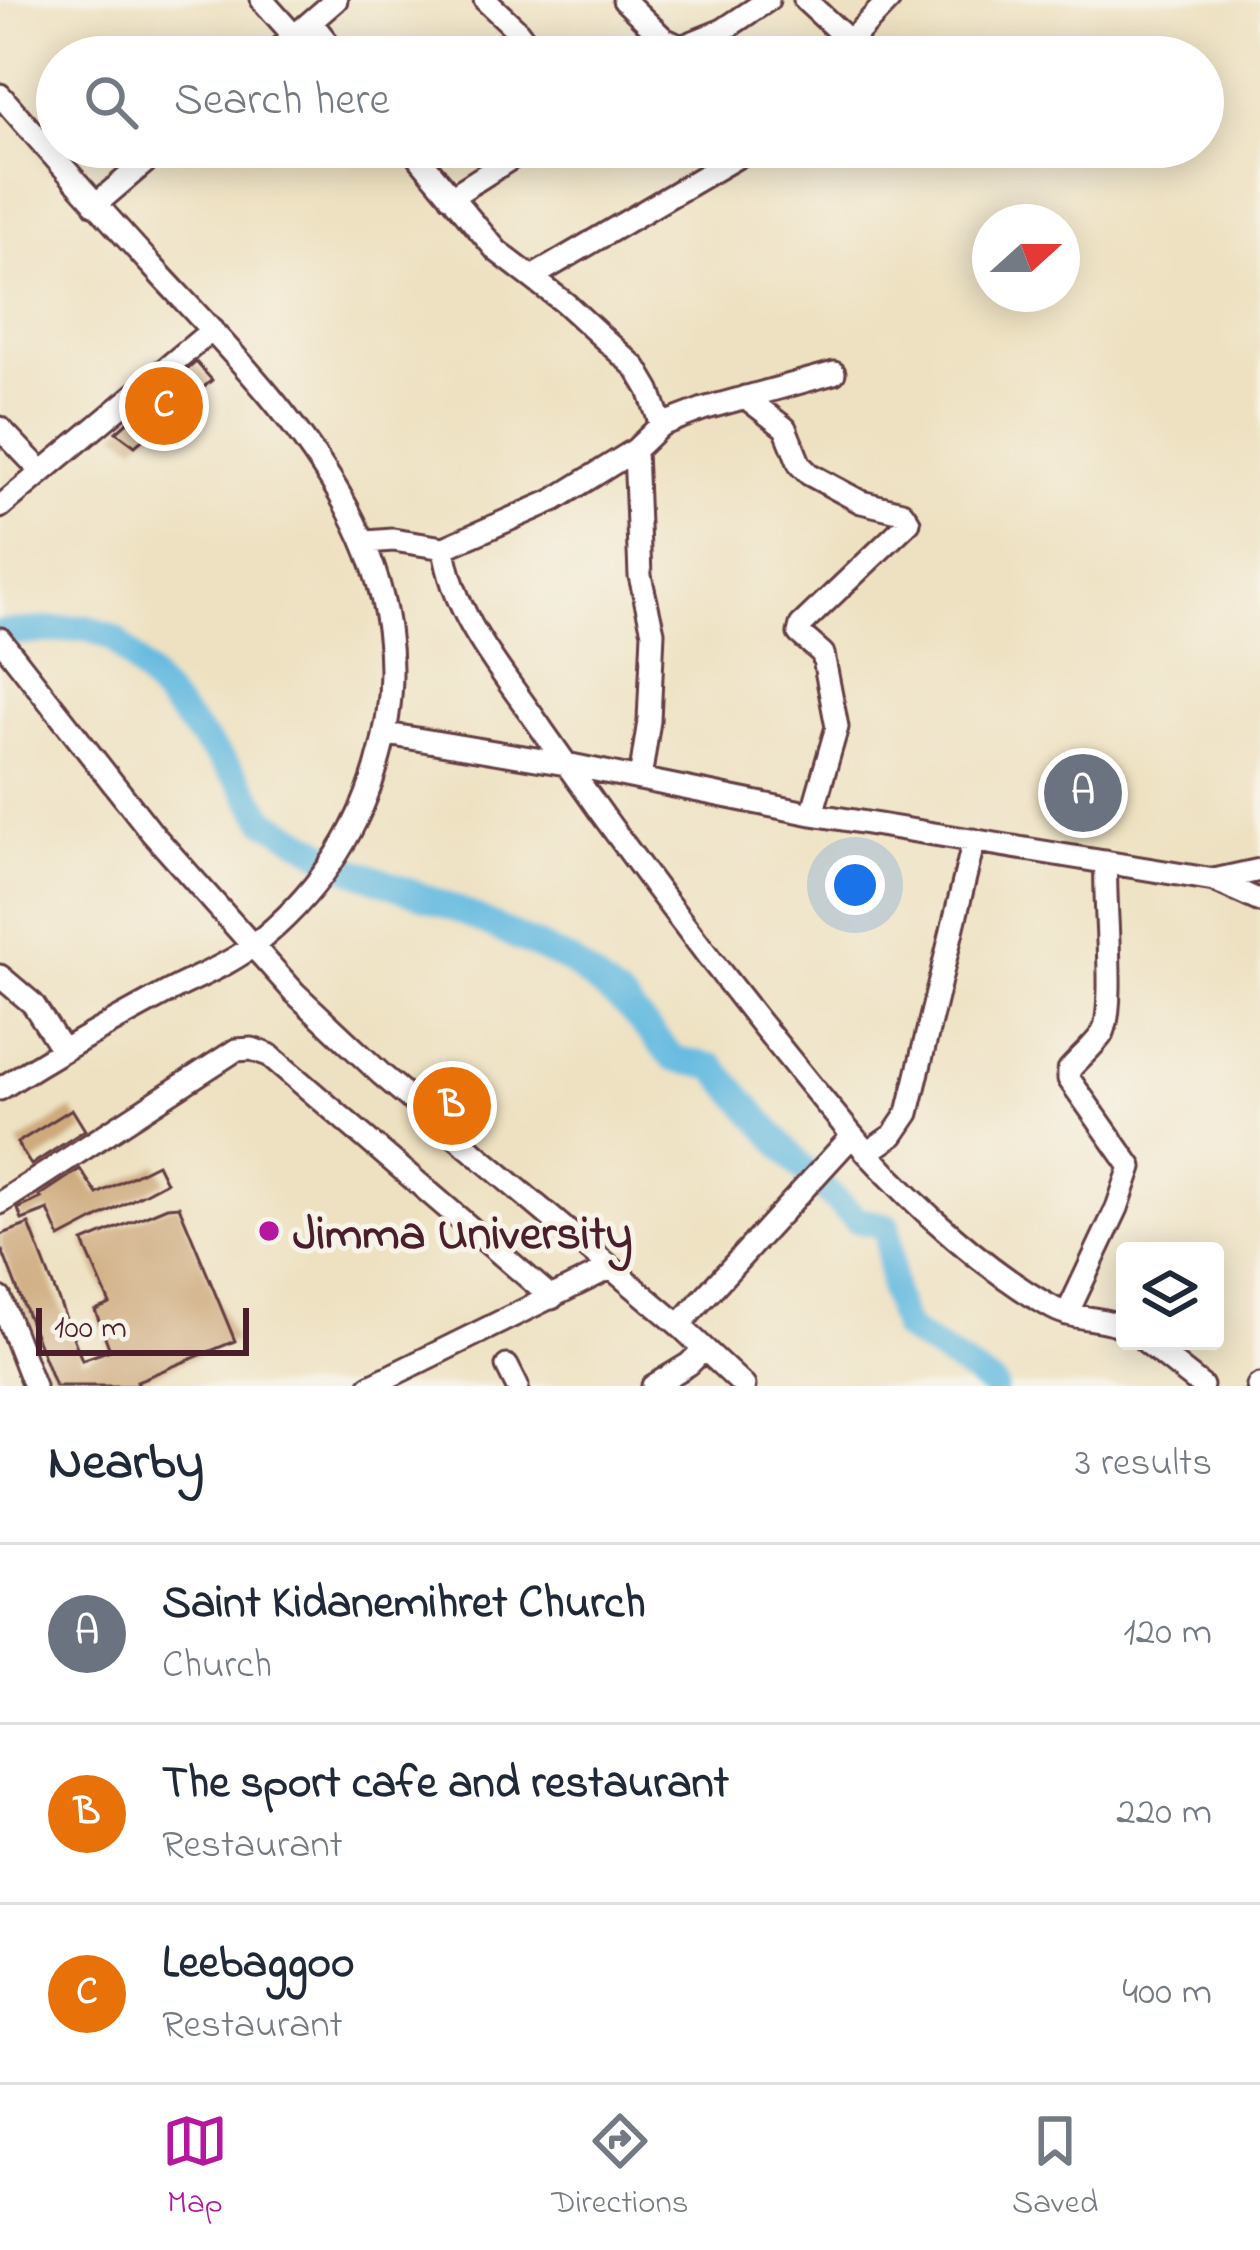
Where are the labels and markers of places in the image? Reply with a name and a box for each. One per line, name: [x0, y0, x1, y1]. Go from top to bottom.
pin: C: [125, 361, 203, 451]
pin: A: [1044, 748, 1122, 838]
pin: B: [413, 1061, 491, 1151]
place label: Jimma University: [293, 1201, 632, 1271]
marker: Jimma University: [256, 1218, 282, 1244]

